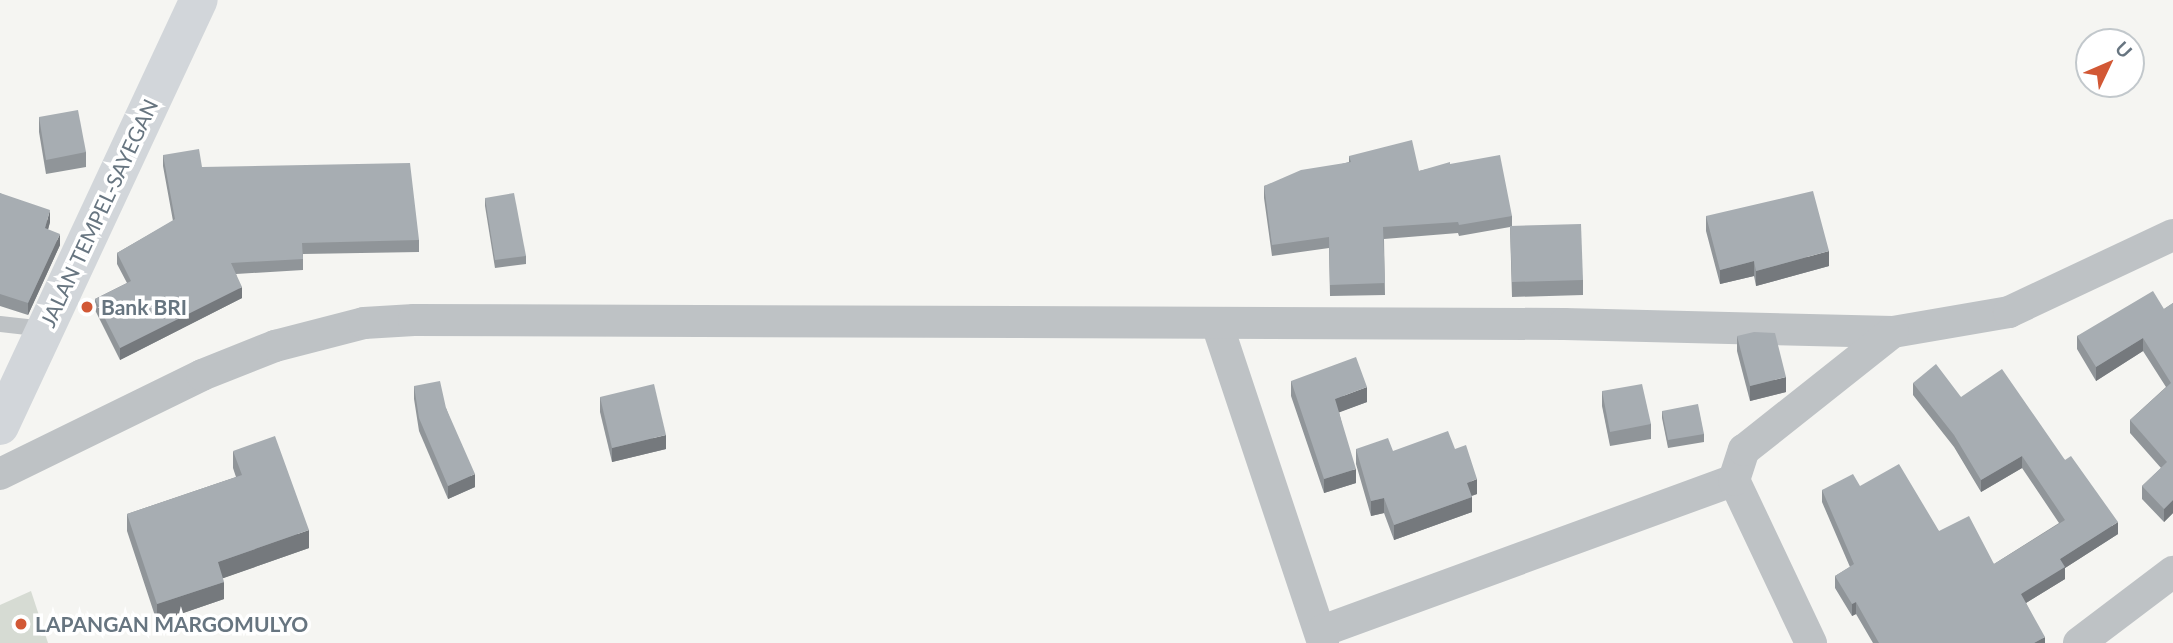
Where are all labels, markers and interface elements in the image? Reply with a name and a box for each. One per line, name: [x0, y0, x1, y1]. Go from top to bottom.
north arrow: [2075, 28, 2145, 98]
text: U: [2111, 36, 2137, 63]
street label: JALAN TEMPEL-SAYEGAN: [35, 95, 163, 331]
place label: Bank BRI: [101, 294, 187, 320]
marker: Bank BRI: [79, 299, 95, 315]
place label: LAPANGAN MARGOMULYO: [35, 611, 308, 637]
marker: LAPANGAN MARGOMULYO: [13, 616, 29, 632]

